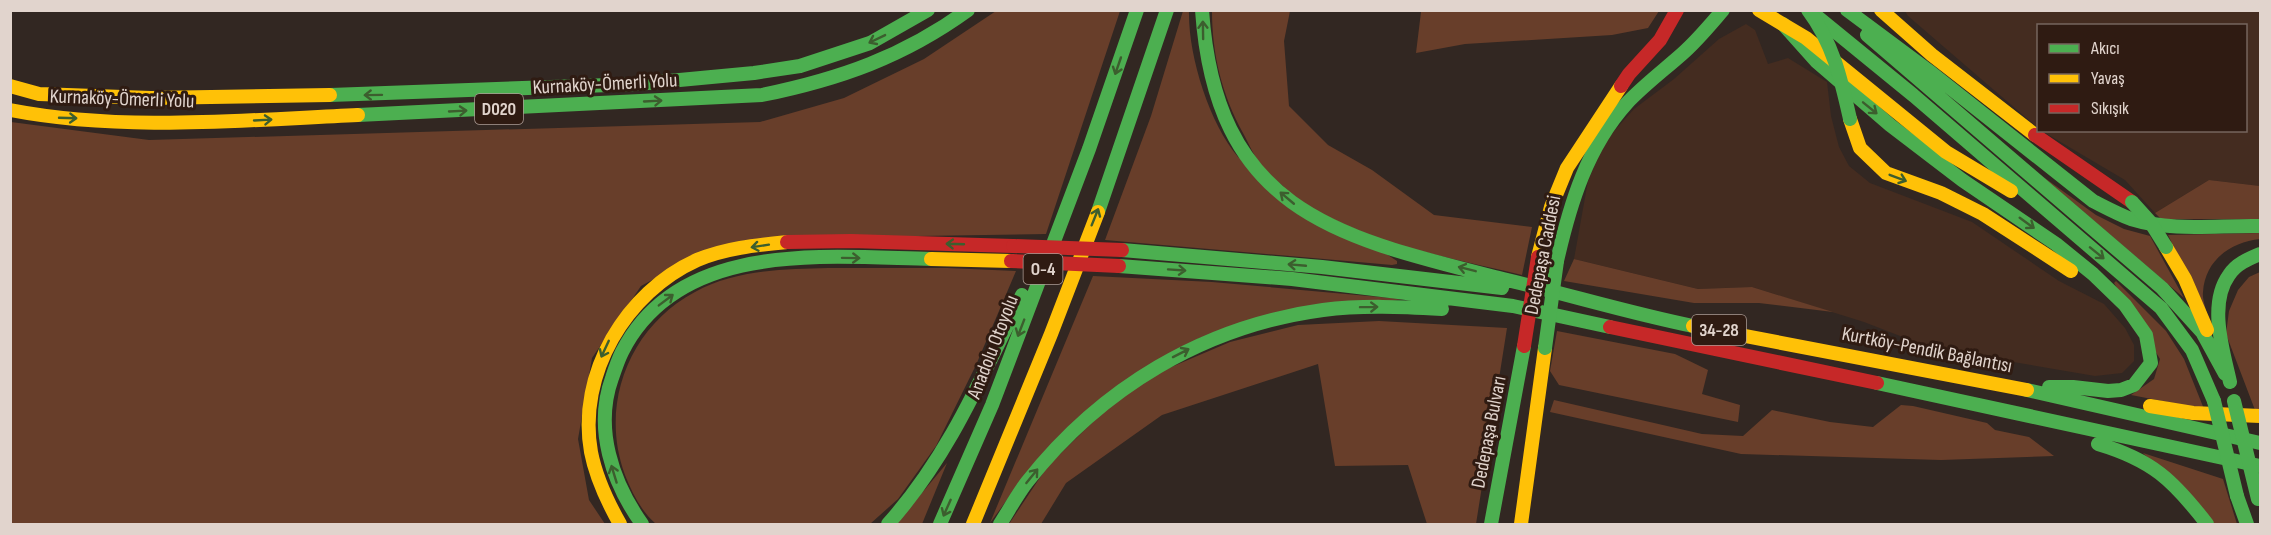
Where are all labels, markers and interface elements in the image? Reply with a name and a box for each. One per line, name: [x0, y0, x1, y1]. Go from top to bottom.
one-way arrow: [1197, 20, 1209, 40]
legend: [2037, 24, 2247, 132]
one-way arrow: [868, 34, 886, 46]
text: Akıcı: [2090, 38, 2120, 59]
one-way arrow: [1111, 56, 1122, 75]
street label: Kurnaköy-Ömerli Yolu: [532, 68, 678, 100]
text: Yavaş: [2091, 68, 2125, 89]
street label: Kurnaköy-Ömerli Yolu: [49, 84, 195, 114]
one-way arrow: [363, 89, 383, 100]
road number: D020: [475, 94, 523, 124]
one-way arrow: [642, 96, 662, 107]
text: Sıkışık: [2091, 98, 2129, 119]
one-way arrow: [1862, 102, 1878, 115]
one-way arrow: [448, 106, 467, 117]
one-way arrow: [58, 113, 78, 124]
one-way arrow: [253, 114, 273, 125]
one-way arrow: [1888, 173, 1907, 184]
one-way arrow: [1280, 192, 1296, 205]
street label: Dedepaşa Caddesi: [1520, 193, 1566, 317]
one-way arrow: [1091, 208, 1102, 226]
one-way arrow: [2019, 216, 2035, 229]
one-way arrow: [945, 239, 965, 250]
one-way arrow: [751, 240, 770, 251]
one-way arrow: [2089, 246, 2104, 260]
one-way arrow: [841, 252, 861, 263]
road number: O-4: [1024, 254, 1062, 284]
one-way arrow: [1288, 259, 1308, 270]
one-way arrow: [1458, 263, 1477, 275]
one-way arrow: [1167, 265, 1187, 276]
street label: Anadolu Otoyolu: [962, 292, 1024, 403]
one-way arrow: [657, 293, 673, 306]
one-way arrow: [1359, 302, 1379, 313]
road number: 34-28: [1692, 315, 1746, 345]
one-way arrow: [1015, 318, 1026, 336]
street label: Kurtköy-Pendik Bağlantısı: [1840, 322, 2014, 378]
one-way arrow: [599, 340, 611, 358]
one-way arrow: [1172, 347, 1190, 358]
street label: Dedepaşa Bulvarı: [1466, 374, 1512, 490]
one-way arrow: [608, 465, 619, 484]
one-way arrow: [1026, 468, 1039, 484]
one-way arrow: [941, 498, 952, 517]

